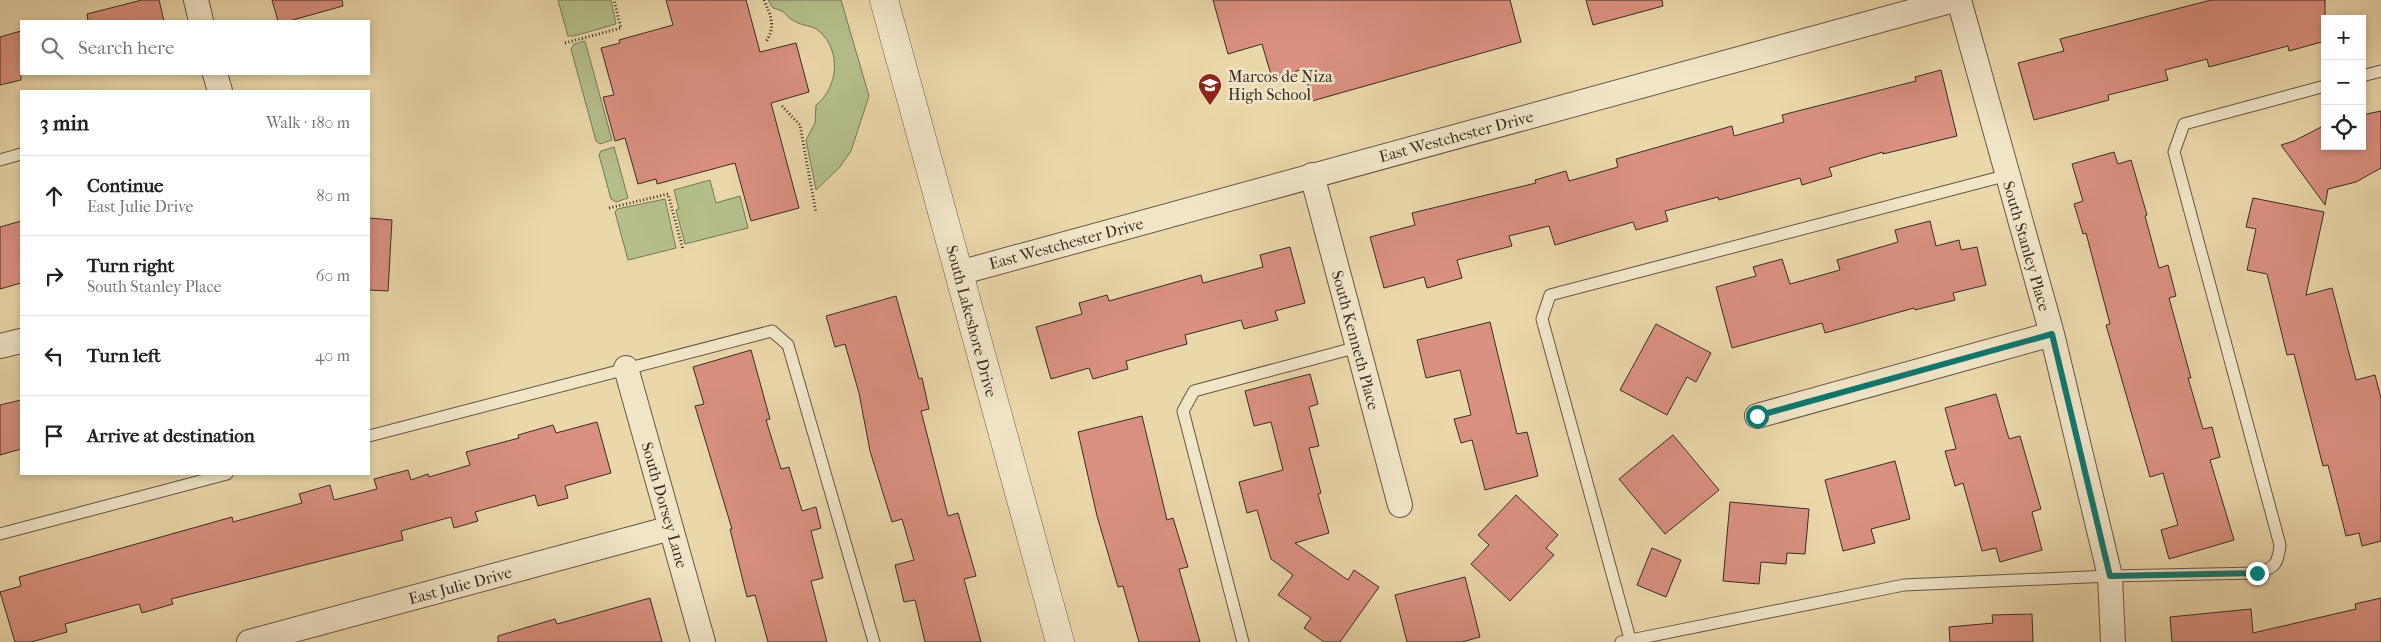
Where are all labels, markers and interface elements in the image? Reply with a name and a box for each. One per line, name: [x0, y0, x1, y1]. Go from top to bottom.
map controls: [2321, 15, 2366, 150]
button: +: [2321, 15, 2366, 60]
search box: [20, 20, 370, 75]
icon: search: [38, 34, 66, 62]
text: Search here: [78, 37, 174, 59]
button: −: [2321, 60, 2366, 105]
place label: Marcos de Niza High School: [1228, 67, 1333, 104]
school or university icon: Marcos de Niza High School: [1197, 72, 1223, 106]
button: locate: [2321, 105, 2366, 150]
street label: East Westchester Drive: [1377, 107, 1535, 166]
text: 3 min: [40, 111, 89, 135]
text: Walk · 180 m: [266, 113, 350, 132]
text: Continue: [87, 175, 163, 197]
street label: South Stanley Place: [1999, 179, 2054, 313]
icon: ahead: [40, 182, 68, 210]
text: 80 m: [316, 186, 350, 205]
text: East Julie Drive: [87, 197, 193, 216]
street label: East Westchester Drive: [987, 214, 1145, 273]
street label: South Lakeshore Drive: [942, 243, 1001, 399]
text: Turn right: [87, 255, 174, 277]
icon: right: [40, 262, 68, 290]
text: 60 m: [316, 266, 350, 285]
street label: South Kenneth Place: [1328, 268, 1383, 412]
text: South Stanley Place: [87, 277, 221, 296]
icon: left: [40, 342, 68, 370]
text: Turn left: [87, 345, 161, 367]
text: 40 m: [315, 346, 350, 365]
route start: [1746, 405, 1769, 428]
icon: arrive: [40, 422, 68, 450]
text: Arrive at destination: [87, 425, 255, 447]
street label: South Dorsey Lane: [637, 440, 692, 570]
route end: [2246, 562, 2269, 585]
street label: East Julie Drive: [406, 563, 514, 608]

